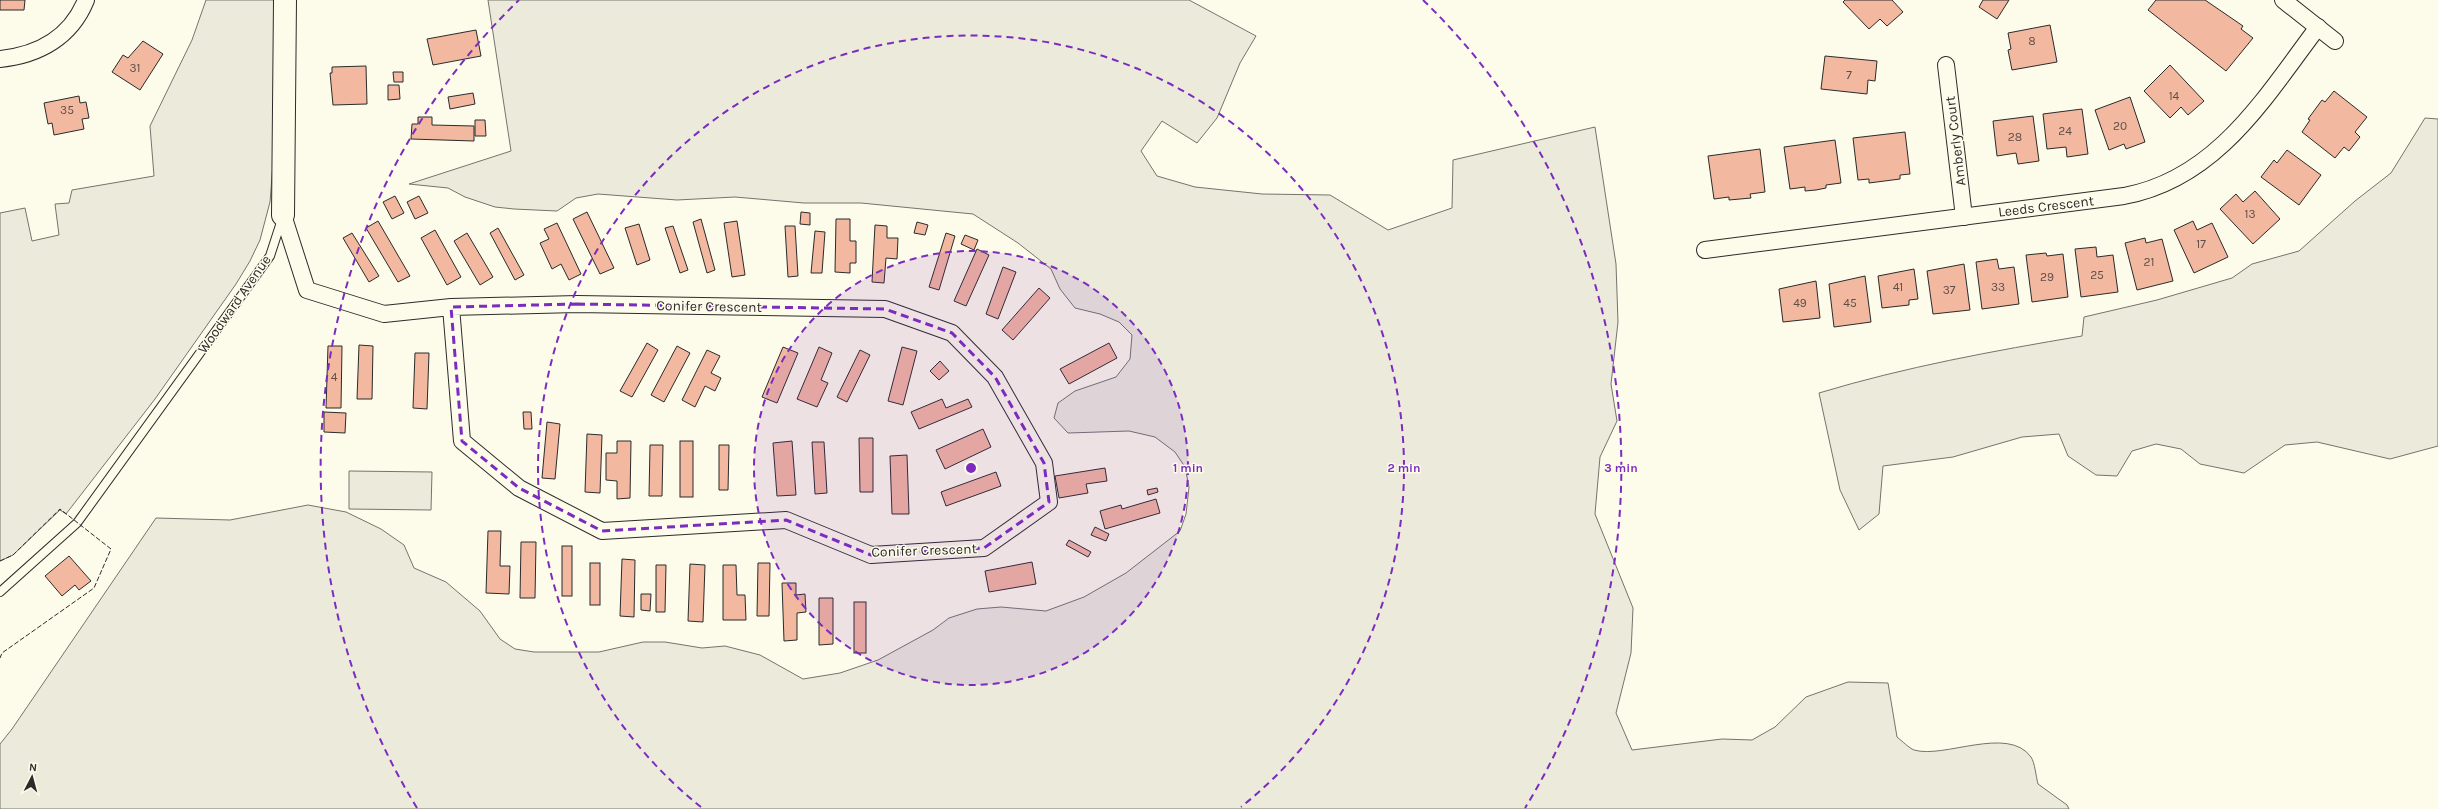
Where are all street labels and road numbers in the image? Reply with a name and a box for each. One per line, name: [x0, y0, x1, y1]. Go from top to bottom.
street label: Amberly Court: [1942, 95, 1969, 187]
street label: Leeds Crescent: [1997, 192, 2095, 221]
street label: Woodward Avenue: [194, 252, 275, 357]
street label: Conifer Crescent: [656, 297, 762, 316]
street label: Conifer Crescent: [871, 540, 977, 561]

